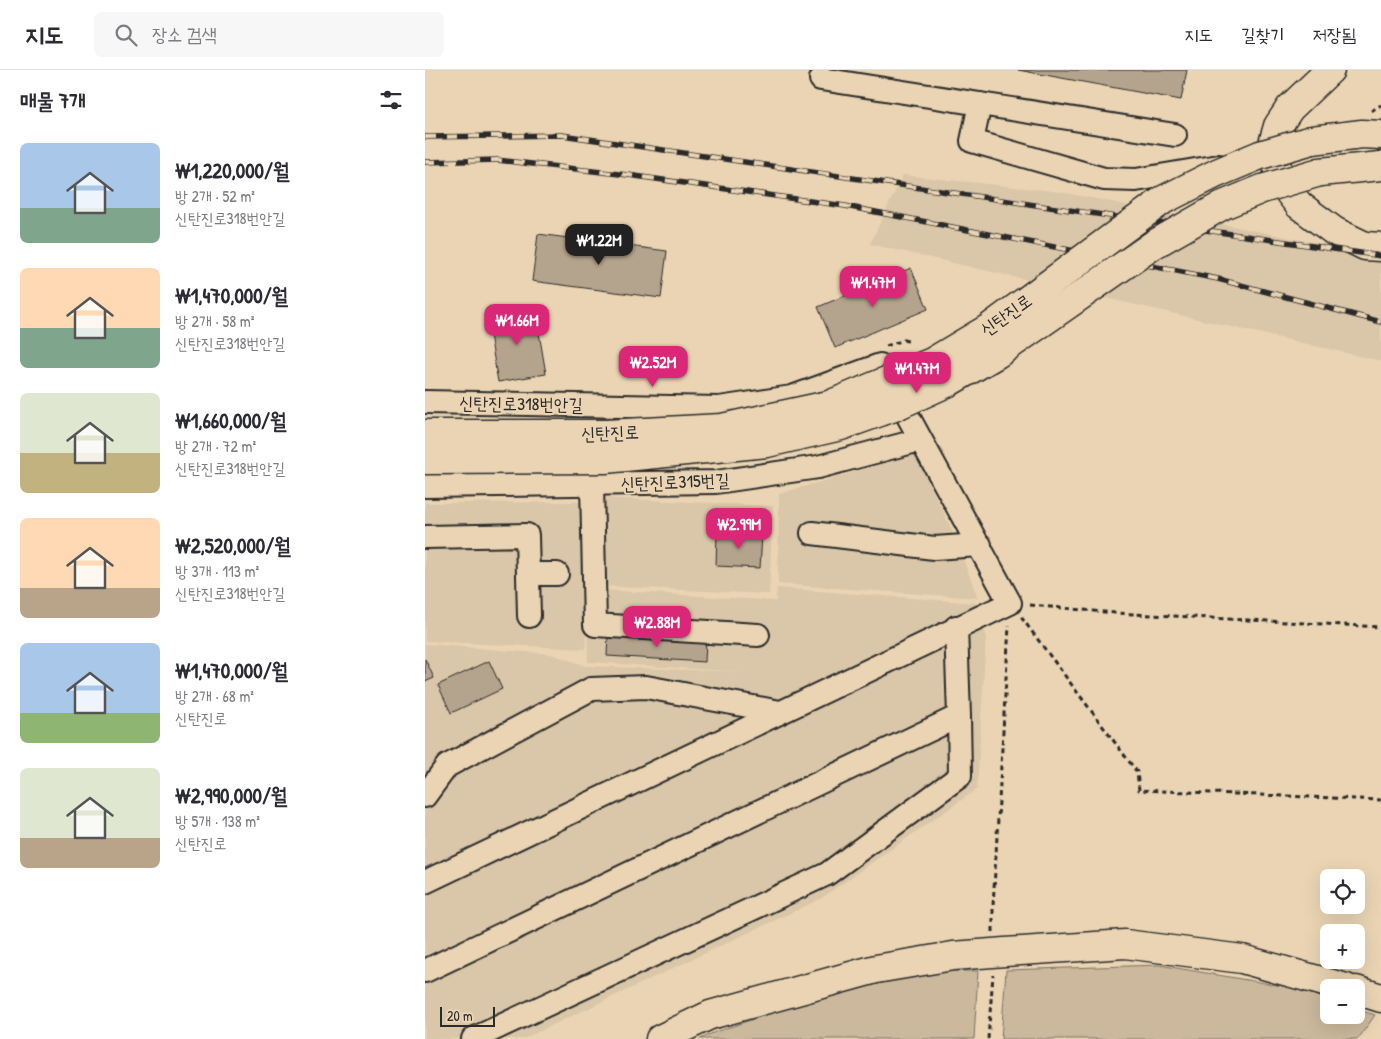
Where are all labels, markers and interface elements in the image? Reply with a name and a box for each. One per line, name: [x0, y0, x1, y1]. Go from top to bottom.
search box: [94, 12, 444, 57]
text: 지도: [25, 18, 64, 50]
icon: search: [112, 21, 140, 49]
text: 장소 검색: [152, 21, 217, 47]
text: 지도: [1184, 22, 1213, 47]
text: 길찾기: [1241, 22, 1285, 47]
text: 저장됨: [1313, 22, 1356, 47]
text: 매물 7개: [20, 86, 86, 115]
icon: filters: [377, 86, 405, 114]
text: ₩1,220,000/월: [175, 156, 290, 185]
icon: home: [60, 163, 120, 223]
text: 방 2개 · 52 m²: [175, 185, 255, 207]
text: 신탄진로318번안길: [175, 207, 285, 229]
pin: ₩1.22M: [558, 224, 640, 266]
text: ₩1.22M: [576, 229, 622, 251]
pin: ₩1.47M: [832, 266, 914, 308]
text: ₩1.47M: [851, 271, 895, 293]
text: ₩1,470,000/월: [175, 281, 288, 310]
icon: home: [60, 288, 120, 348]
street label: 신탄진로: [975, 288, 1037, 341]
pin: ₩1.66M: [476, 304, 558, 346]
text: ₩1.66M: [495, 309, 539, 331]
text: 방 2개 · 58 m²: [175, 310, 254, 332]
text: 신탄진로318번안길: [175, 332, 285, 354]
pin: ₩2.52M: [612, 346, 694, 388]
text: ₩2.52M: [630, 351, 676, 373]
pin: ₩1.47M: [876, 352, 958, 394]
text: ₩1.47M: [895, 357, 939, 379]
street label: 신탄진로318번안길: [459, 390, 584, 417]
text: ₩1,660,000/월: [175, 406, 287, 435]
icon: home: [60, 413, 120, 473]
street label: 신탄진로: [581, 419, 639, 446]
text: 방 2개 · 72 m²: [175, 435, 256, 457]
text: 신탄진로318번안길: [175, 457, 285, 479]
street label: 신탄진로315번길: [620, 467, 730, 496]
pin: ₩2.99M: [698, 508, 780, 550]
text: ₩2.99M: [717, 513, 761, 535]
text: ₩2,520,000/월: [175, 531, 291, 560]
icon: home: [60, 538, 120, 598]
text: 방 3개 · 113 m²: [175, 560, 259, 582]
text: 신탄진로318번안길: [175, 582, 285, 604]
pin: ₩2.88M: [616, 606, 698, 648]
text: ₩2.88M: [634, 611, 680, 633]
text: ₩1,470,000/월: [175, 656, 288, 685]
icon: home: [60, 663, 120, 723]
text: 방 2개 · 68 m²: [175, 685, 254, 707]
text: 신탄진로: [175, 707, 227, 729]
text: ₩2,990,000/월: [175, 781, 288, 810]
icon: home: [60, 788, 120, 848]
text: 방 5개 · 138 m²: [175, 810, 260, 832]
text: 신탄진로: [175, 832, 227, 854]
map controls: [1320, 869, 1365, 1024]
button: locate: [1320, 869, 1365, 914]
button: +: [1320, 924, 1365, 969]
button: −: [1320, 979, 1365, 1024]
scale bar: [440, 1004, 495, 1027]
text: 20 m: [447, 1006, 473, 1025]

